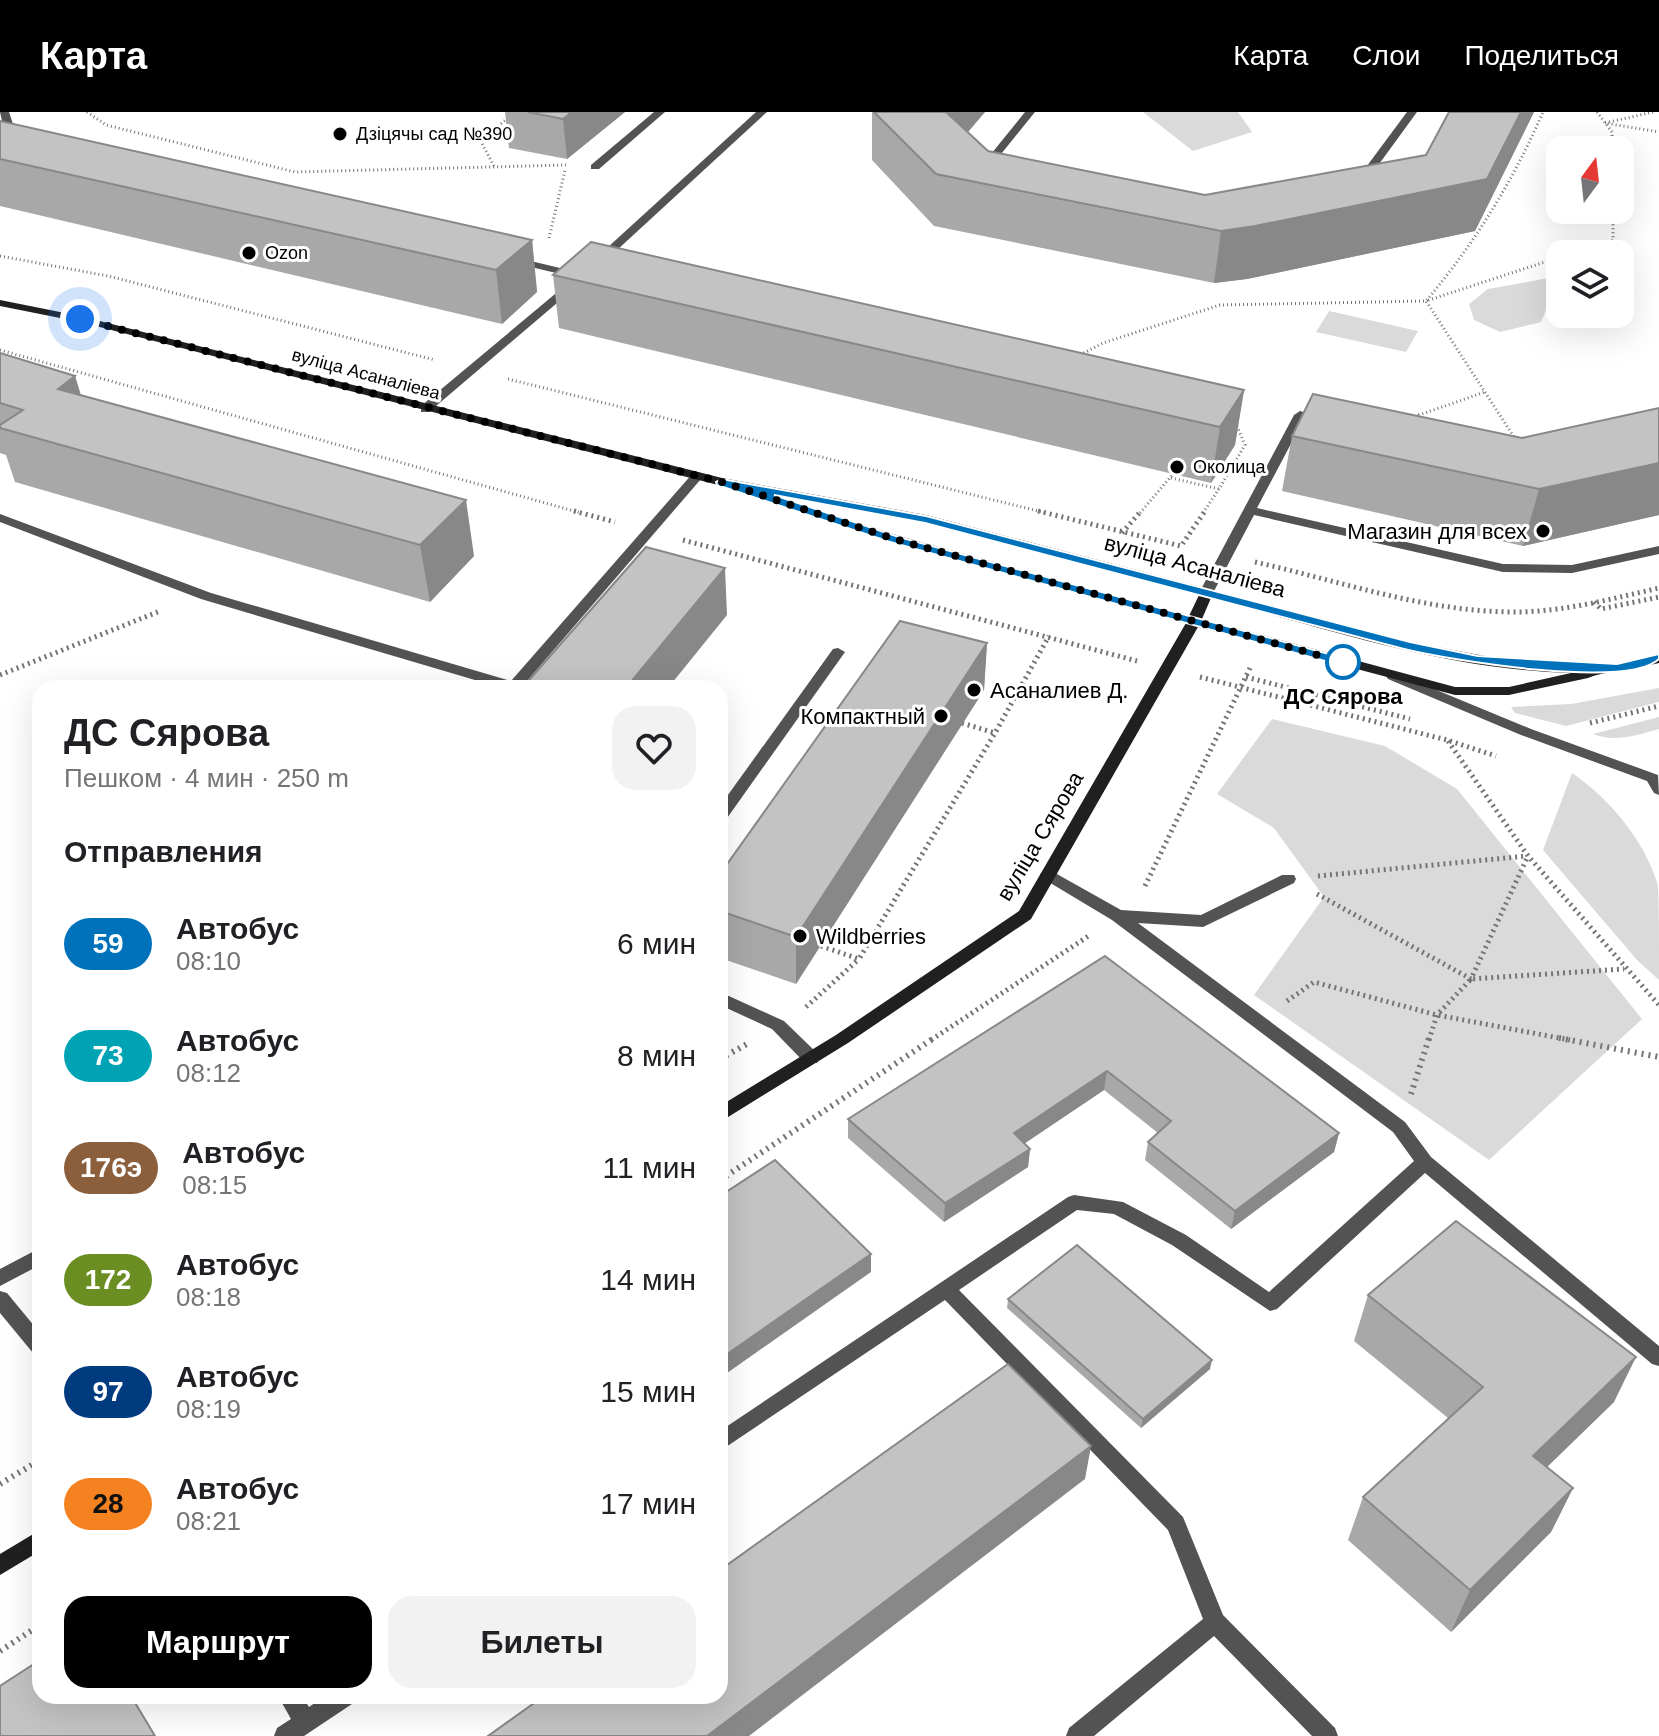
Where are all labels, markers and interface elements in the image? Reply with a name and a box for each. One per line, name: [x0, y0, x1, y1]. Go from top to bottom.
text: Карта: [40, 35, 147, 77]
text: Карта: [1233, 40, 1308, 71]
text: Слои: [1352, 40, 1420, 71]
text: Поделиться: [1464, 40, 1619, 71]
place label: Дзіцячы сад №390: [356, 124, 512, 144]
marker: Дзіцячы сад №390: [331, 125, 349, 143]
north arrow: [1546, 136, 1634, 224]
map controls: [1546, 136, 1634, 328]
button: layers: [1546, 240, 1634, 328]
place label: Ozon: [265, 243, 308, 263]
marker: Ozon: [240, 244, 258, 262]
your location: [60, 299, 100, 339]
street label: вуліца Асаналіева: [290, 345, 443, 404]
place label: Околица: [1193, 457, 1267, 477]
marker: Околица: [1168, 458, 1186, 476]
place label: Магазин для всех: [1347, 519, 1527, 544]
marker: Магазин для всех: [1534, 522, 1552, 540]
street label: вуліца Асаналіева: [1102, 530, 1289, 602]
marker: ДС Сярова: [1326, 645, 1360, 679]
place label: Асаналиев Д.: [990, 678, 1128, 703]
marker: Асаналиев Д.: [965, 681, 983, 699]
place label: ДС Сярова: [1284, 684, 1403, 709]
place label: Компактный: [800, 704, 925, 729]
button: heart: [612, 706, 696, 790]
marker: Компактный: [932, 707, 950, 725]
text: ДС Сярова: [64, 712, 269, 754]
text: Пешком · 4 мин · 250 m: [64, 763, 349, 793]
street label: вуліца Сярова: [992, 766, 1089, 905]
text: Отправления: [64, 835, 263, 868]
text: Автобус: [176, 912, 299, 945]
place label: Wildberries: [816, 924, 926, 949]
text: 6 мин: [617, 927, 696, 960]
marker: Wildberries: [791, 927, 809, 945]
text: 59: [92, 928, 124, 959]
text: 08:10: [176, 946, 241, 976]
text: Автобус: [176, 1024, 299, 1057]
text: 8 мин: [617, 1039, 696, 1072]
text: 73: [92, 1040, 124, 1071]
text: 08:12: [176, 1058, 241, 1088]
text: Автобус: [182, 1136, 305, 1169]
text: 11 мин: [603, 1151, 696, 1184]
text: 176э: [80, 1152, 142, 1183]
text: 08:15: [182, 1170, 247, 1200]
text: Автобус: [176, 1248, 299, 1281]
text: 14 мин: [600, 1263, 696, 1296]
text: 172: [85, 1264, 131, 1295]
text: 08:18: [176, 1282, 241, 1312]
text: Автобус: [176, 1360, 299, 1393]
text: 15 мин: [600, 1375, 696, 1408]
text: 97: [92, 1376, 124, 1407]
text: 08:19: [176, 1394, 241, 1424]
text: Автобус: [176, 1472, 299, 1505]
text: 17 мин: [600, 1487, 696, 1520]
text: 28: [92, 1488, 124, 1519]
text: 08:21: [176, 1506, 241, 1536]
button: Маршрут: [64, 1596, 372, 1688]
button: Билеты: [388, 1596, 696, 1688]

